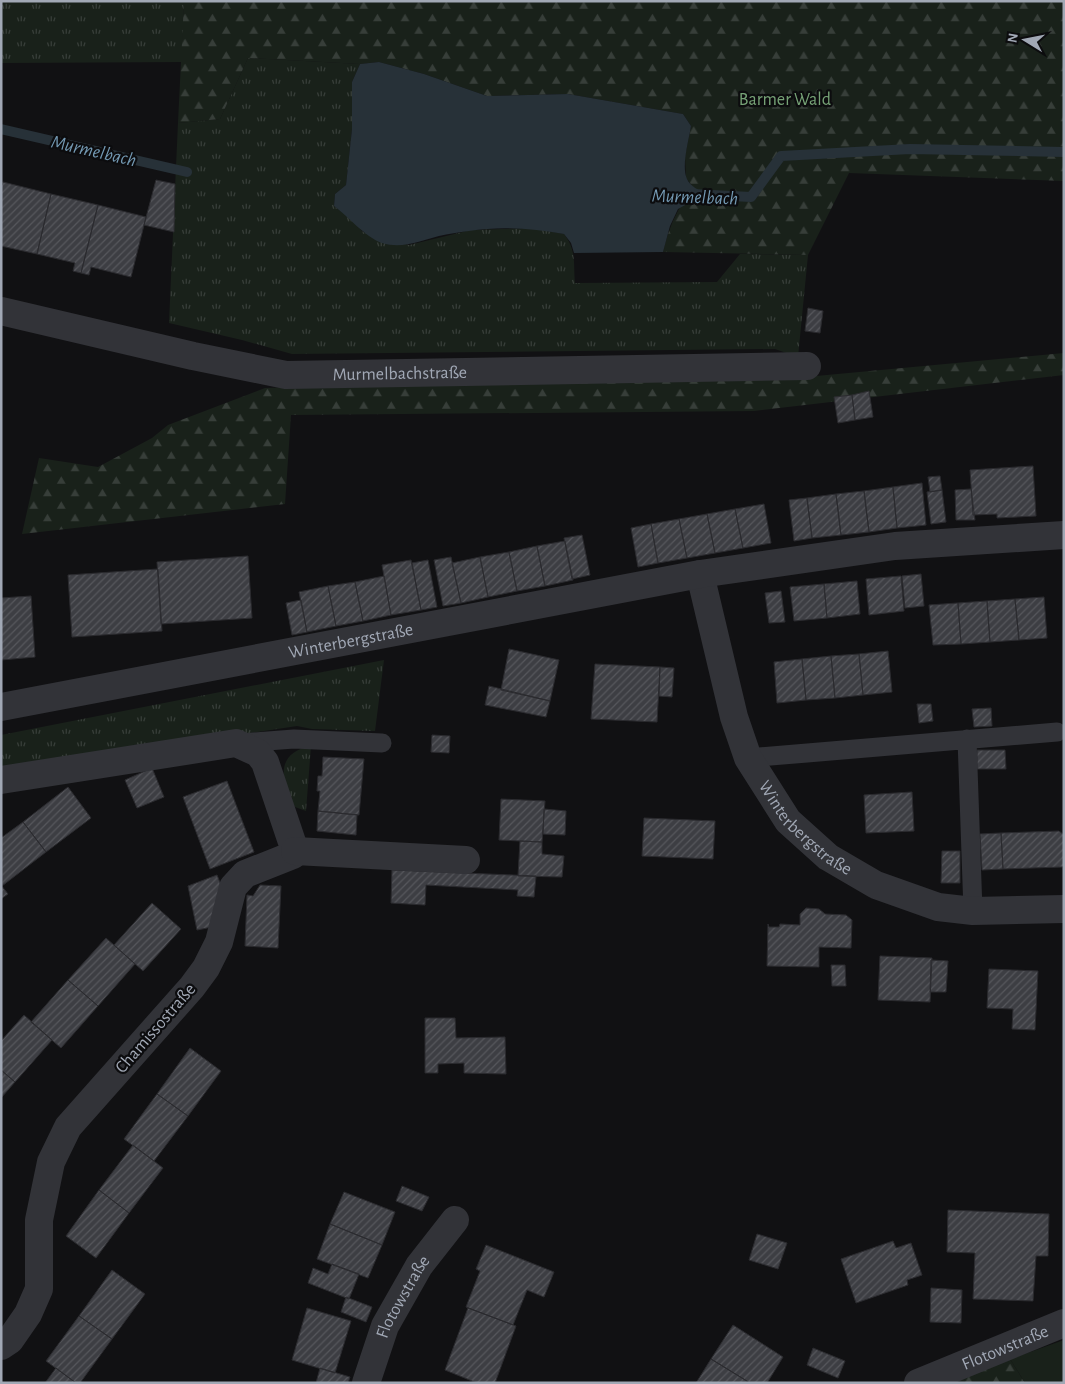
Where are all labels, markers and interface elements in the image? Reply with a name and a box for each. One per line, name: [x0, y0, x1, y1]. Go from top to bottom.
north arrow: [1000, 15, 1050, 65]
text: N: [1005, 32, 1021, 44]
park label: Barmer Wald: [739, 91, 831, 109]
water label: Murmelbach: [49, 132, 138, 170]
water label: Murmelbach: [651, 186, 739, 209]
street label: Murmelbachstraße: [333, 364, 467, 384]
street label: Winterbergstraße: [287, 621, 415, 662]
street label: Winterbergstraße: [755, 778, 855, 879]
street label: Chamissostraße: [112, 980, 199, 1077]
street label: Flotowstraße: [374, 1252, 434, 1341]
street label: Flotowstraße: [959, 1322, 1051, 1374]

